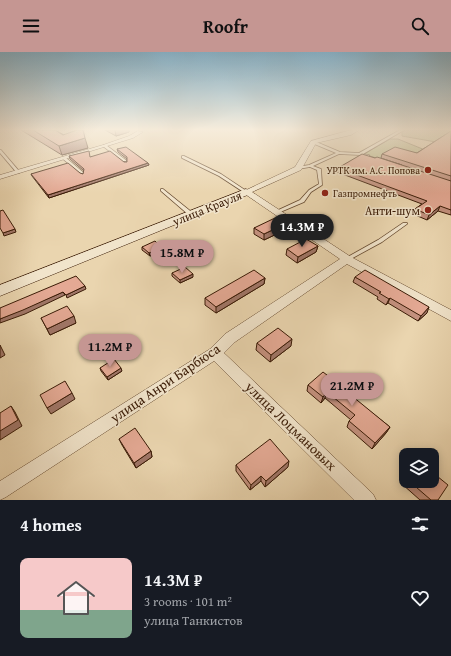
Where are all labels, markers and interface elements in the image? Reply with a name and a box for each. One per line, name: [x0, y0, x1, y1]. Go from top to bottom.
text: Roofr: [203, 13, 248, 40]
icon: menu: [20, 15, 42, 37]
icon: search: [409, 15, 431, 37]
place label: УРТК им. А.С. Попова: [326, 163, 420, 178]
marker: УРТК им. А.С. Попова: [423, 165, 433, 175]
street label: улица Крауля: [169, 186, 244, 230]
place label: Газпромнефть: [333, 186, 397, 201]
marker: Газпромнефть: [320, 188, 330, 198]
place label: Анти-шум: [365, 202, 420, 219]
marker: Анти-шум: [423, 205, 433, 215]
pin: 14.3M ₽: [265, 214, 339, 248]
text: 14.3M ₽: [280, 217, 324, 236]
pin: 15.8M ₽: [145, 240, 219, 274]
text: 15.8M ₽: [160, 243, 204, 262]
pin: 11.2M ₽: [73, 334, 147, 368]
text: 11.2M ₽: [88, 337, 132, 356]
street label: улица Анри Барбюса: [105, 339, 224, 428]
pin: 21.2M ₽: [315, 373, 389, 407]
street label: улица Лоцмановых: [240, 376, 342, 476]
text: 21.2M ₽: [330, 376, 374, 395]
map controls: [399, 448, 439, 488]
button: layers: [399, 448, 439, 488]
text: 4 homes: [20, 512, 82, 537]
icon: filters: [409, 513, 431, 535]
text: 14.3M ₽: [144, 567, 202, 592]
icon: home: [52, 574, 100, 622]
icon: heart: [409, 587, 431, 609]
text: 3 rooms · 101 m²: [144, 592, 232, 611]
text: улица Танкистов: [144, 611, 243, 630]

